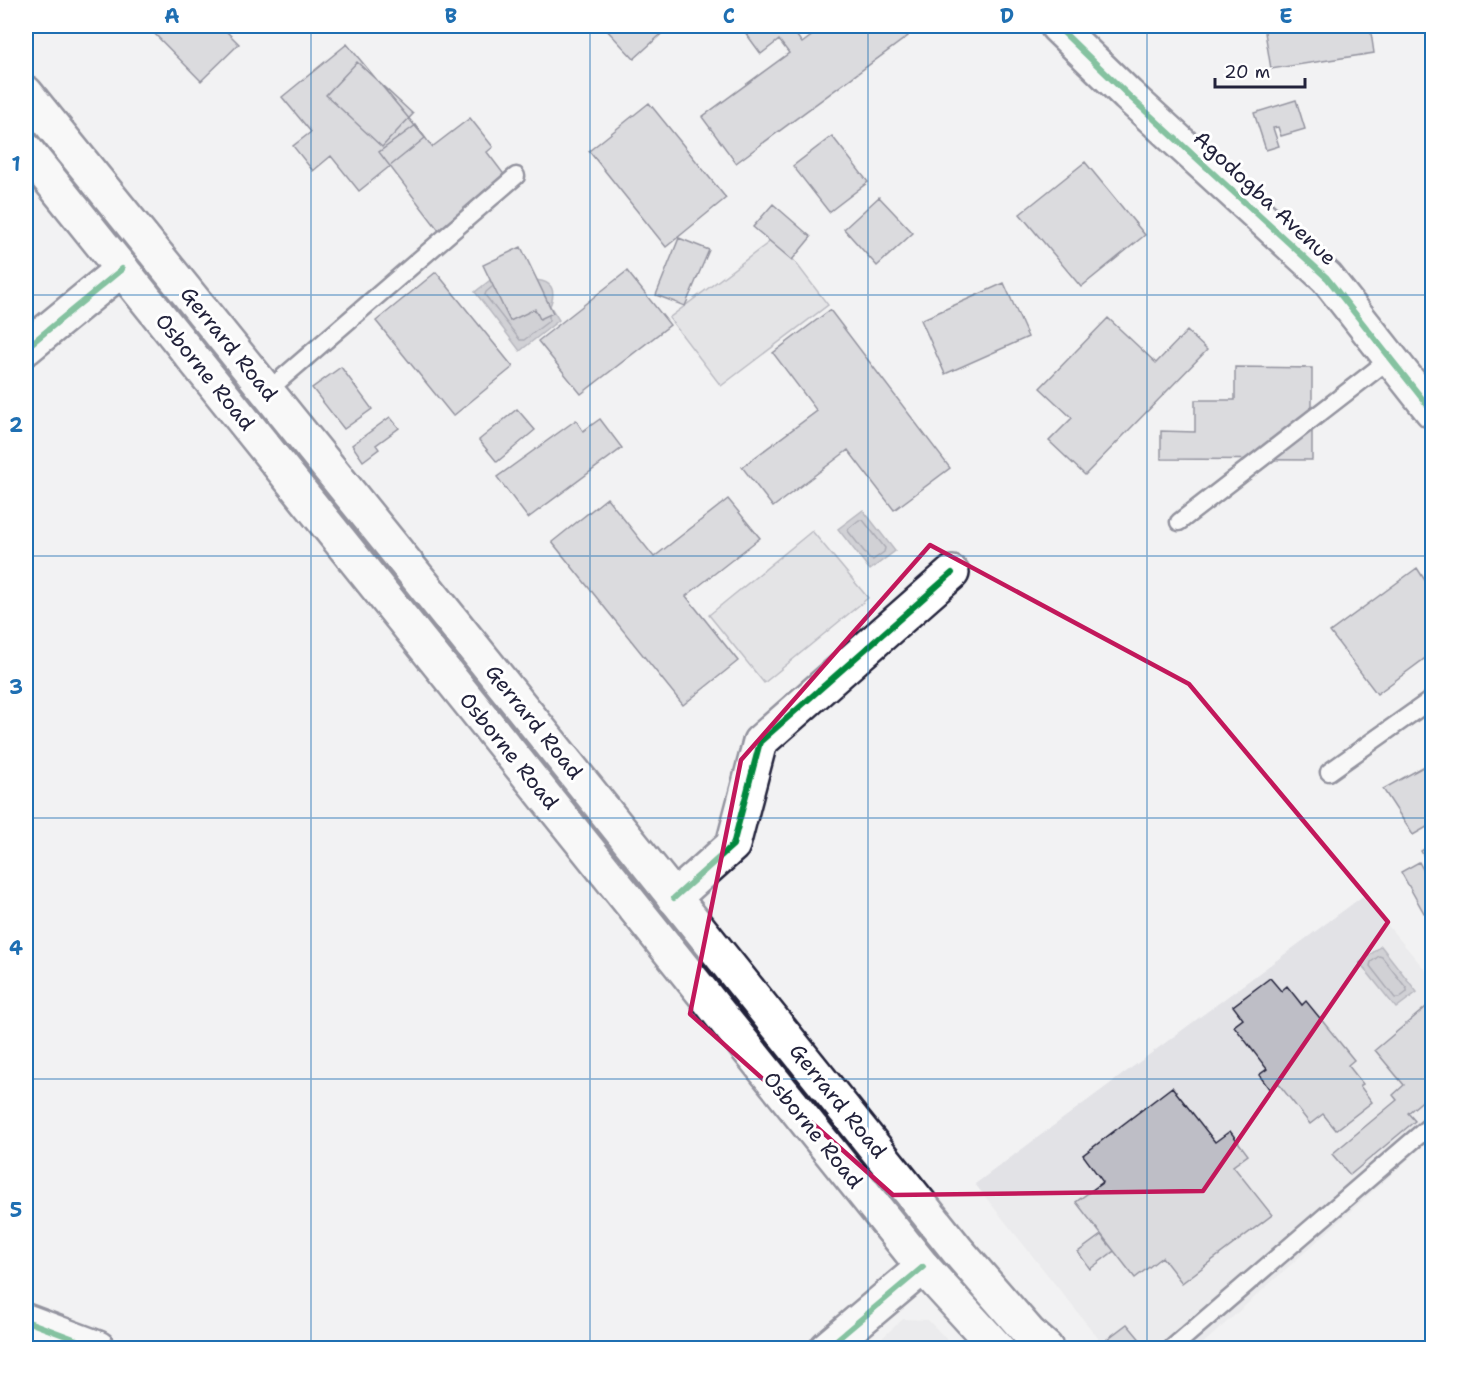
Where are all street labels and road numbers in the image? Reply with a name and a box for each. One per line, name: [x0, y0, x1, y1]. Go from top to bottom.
street label: Agodogba Avenue: [1187, 124, 1343, 272]
street label: Gerrard Road: [174, 281, 284, 407]
street label: Osborne Road: [149, 307, 261, 437]
street label: Gerrard Road: [479, 659, 589, 785]
street label: Osborne Road: [453, 686, 565, 816]
street label: Gerrard Road: [783, 1038, 893, 1164]
street label: Osborne Road: [757, 1065, 869, 1195]

